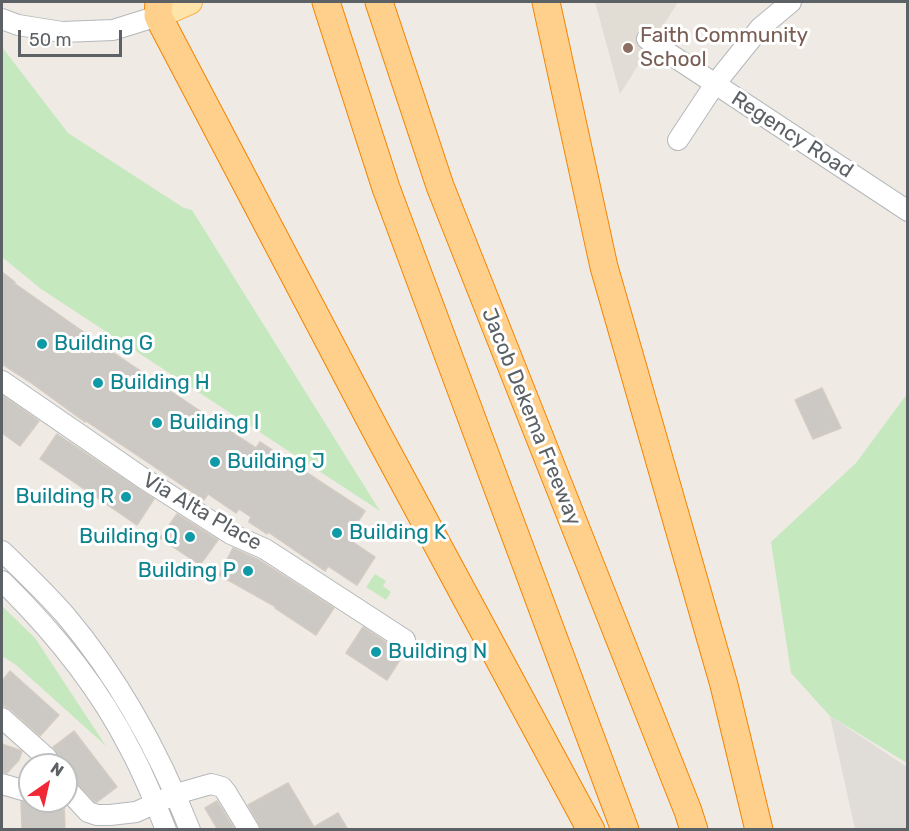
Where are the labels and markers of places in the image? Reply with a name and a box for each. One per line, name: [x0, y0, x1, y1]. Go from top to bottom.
place label: Faith Community School: [640, 23, 808, 73]
marker: Faith Community School: [621, 41, 635, 55]
place label: Building G: [54, 331, 153, 357]
marker: Building G: [35, 337, 49, 351]
place label: Building H: [110, 370, 210, 396]
marker: Building H: [91, 376, 105, 390]
place label: Building I: [169, 410, 260, 436]
marker: Building I: [150, 416, 164, 430]
place label: Building J: [227, 449, 325, 475]
marker: Building J: [208, 455, 222, 469]
place label: Building R: [15, 484, 114, 510]
marker: Building R: [119, 490, 133, 504]
place label: Building K: [349, 520, 446, 546]
place label: Building Q: [79, 524, 178, 550]
marker: Building K: [330, 526, 344, 540]
marker: Building Q: [183, 530, 197, 544]
place label: Building P: [138, 558, 236, 584]
marker: Building P: [241, 564, 255, 578]
place label: Building N: [388, 639, 487, 665]
marker: Building N: [369, 645, 383, 659]

